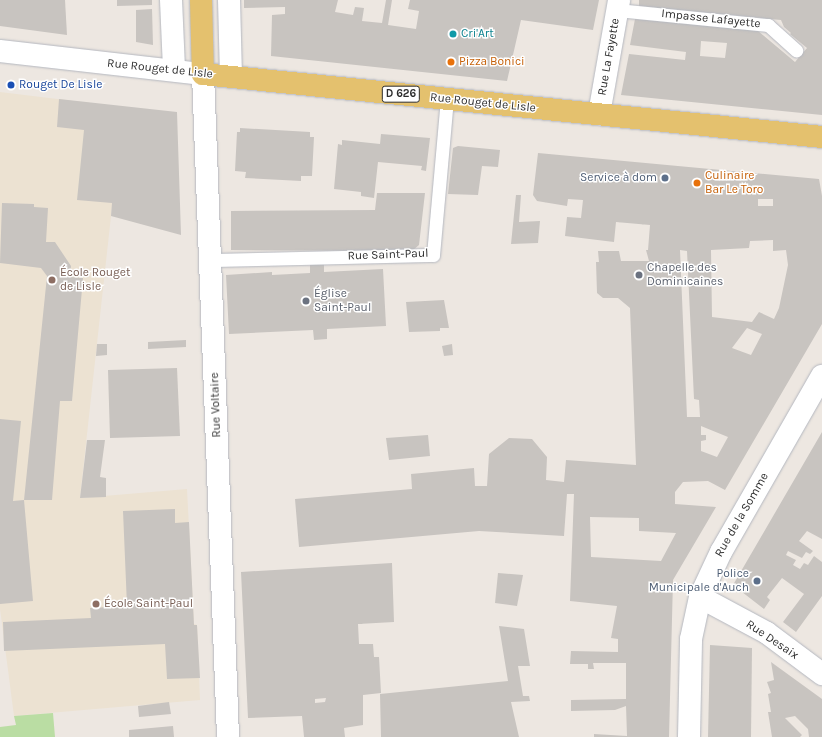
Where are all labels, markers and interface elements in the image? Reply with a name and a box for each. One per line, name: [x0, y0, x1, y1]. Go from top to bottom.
street label: Impasse Lafayette: [661, 7, 761, 31]
street label: Rue La Fayette: [595, 17, 623, 97]
place label: Cri'Art: [461, 27, 494, 41]
marker: Cri'Art: [448, 29, 458, 39]
place label: Pizza Bonici: [459, 55, 525, 69]
street label: Rue Rouget de Lisle: [106, 56, 214, 82]
marker: Pizza Bonici: [446, 57, 456, 67]
place label: Rouget De Lisle: [19, 78, 102, 92]
marker: Rouget De Lisle: [6, 80, 16, 90]
road number: D 626: [381, 85, 421, 103]
street label: Rue Rouget de Lisle: [429, 90, 537, 116]
place label: Culinaire Bar Le Toro: [705, 169, 763, 197]
place label: Service à dom: [580, 171, 657, 185]
marker: Service à dom: [660, 173, 670, 183]
marker: Culinaire Bar Le Toro: [692, 178, 702, 188]
street label: Rue Saint-Paul: [347, 246, 429, 264]
place label: Chapelle des Dominicaines: [647, 261, 723, 289]
place label: École Rouget de Lisle: [60, 266, 130, 294]
marker: Chapelle des Dominicaines: [634, 270, 644, 280]
marker: École Rouget de Lisle: [47, 275, 57, 285]
place label: Église Saint-Paul: [314, 287, 371, 315]
marker: Église Saint-Paul: [301, 296, 311, 306]
street label: Rue Voltaire: [208, 372, 224, 438]
street label: Rue de la Somme: [712, 470, 772, 560]
place label: Police Municipale d'Auch: [649, 567, 749, 595]
marker: Police Municipale d'Auch: [752, 576, 762, 586]
place label: École Saint-Paul: [104, 597, 193, 611]
marker: École Saint-Paul: [91, 599, 101, 609]
street label: Rue Desaix: [743, 617, 801, 663]

